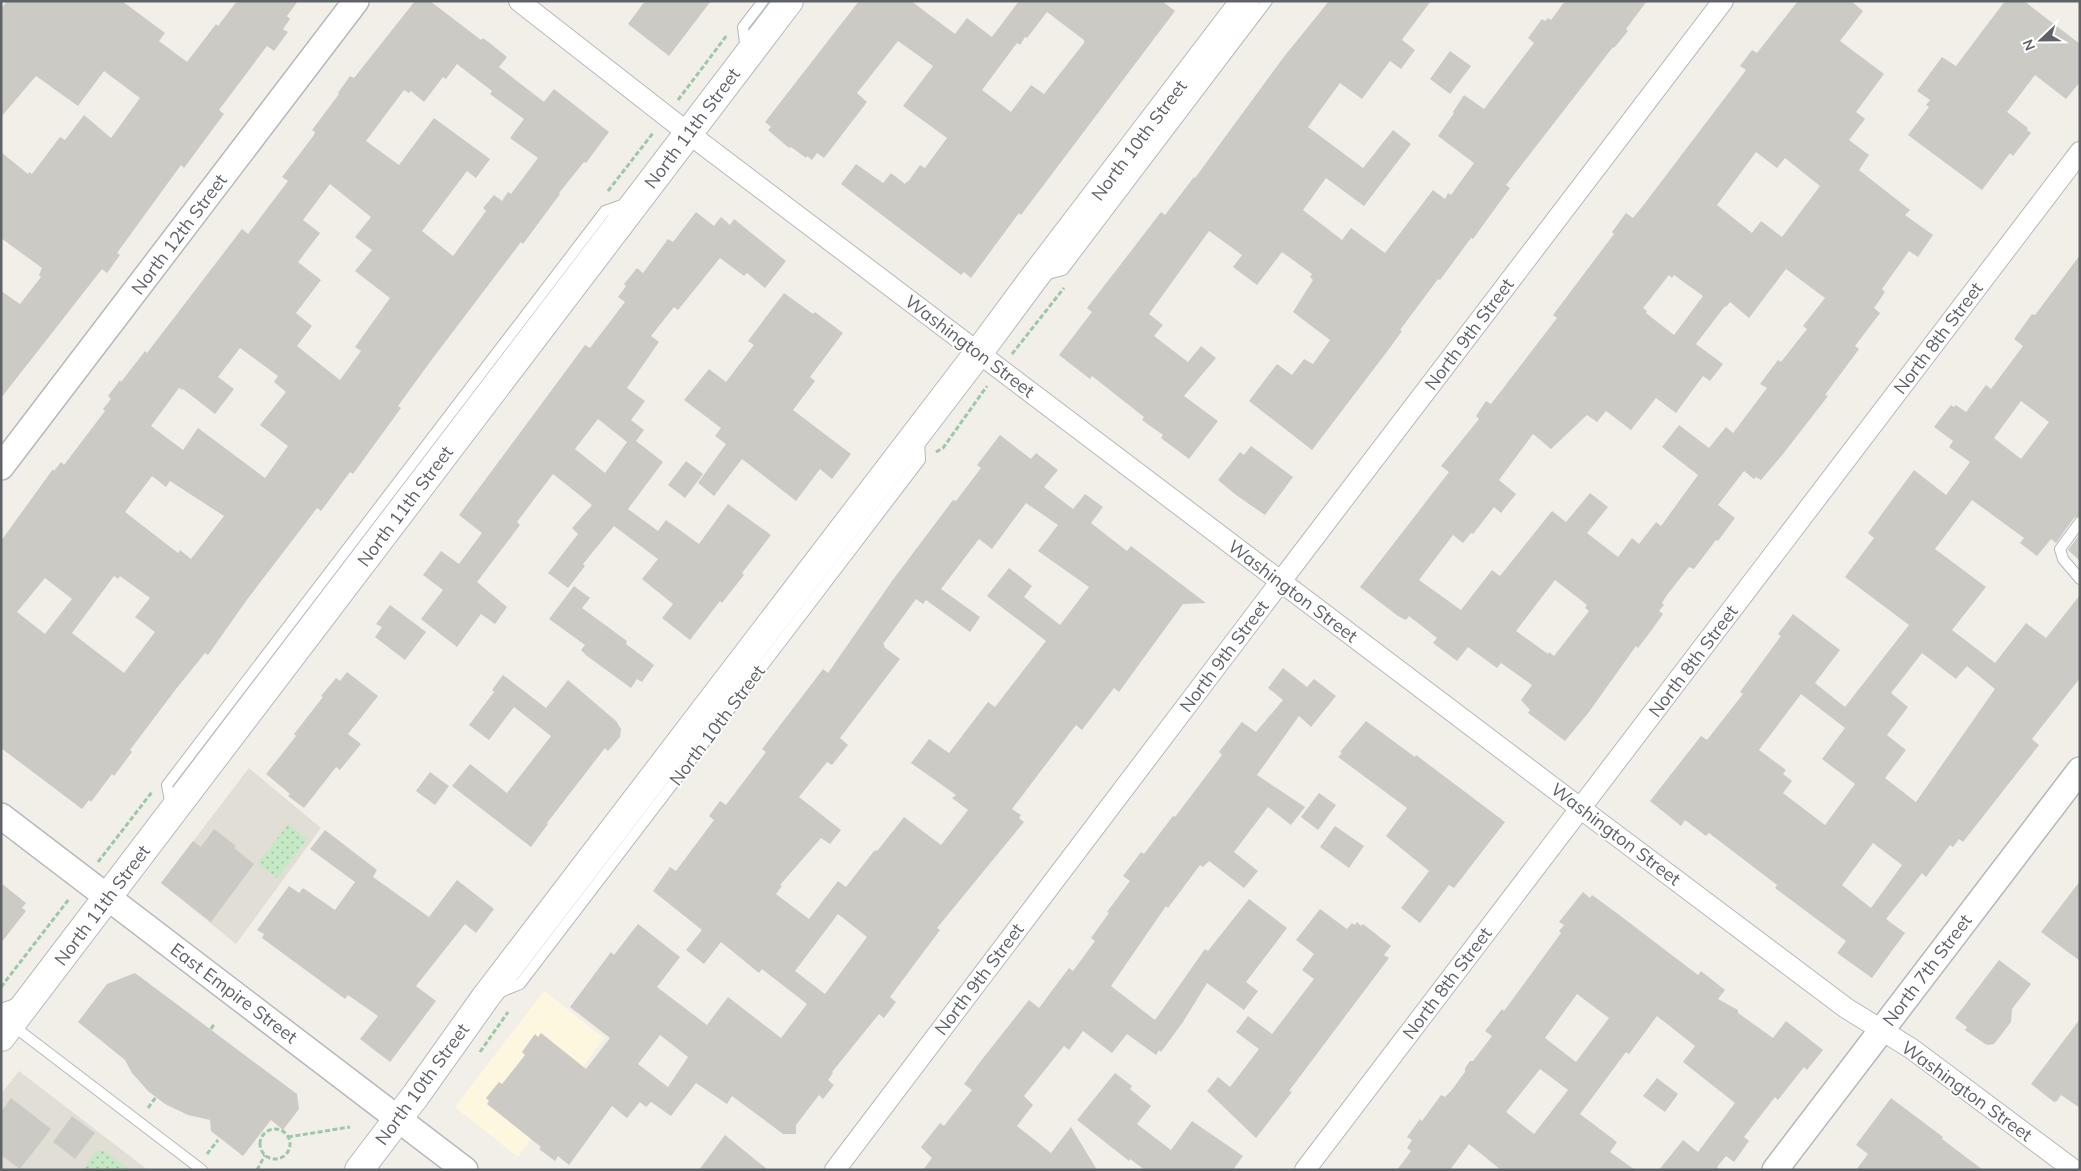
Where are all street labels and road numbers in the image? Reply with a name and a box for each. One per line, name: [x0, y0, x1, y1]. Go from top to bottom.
street label: North 11th Street: [639, 63, 745, 193]
street label: North 10th Street: [1086, 75, 1192, 205]
street label: North 12th Street: [126, 169, 232, 299]
street label: North 9th Street: [1419, 273, 1519, 395]
street label: North 8th Street: [1888, 277, 1988, 399]
street label: Washington Street: [901, 290, 1039, 402]
street label: North 11th Street: [352, 441, 458, 571]
street label: Washington Street: [1224, 535, 1362, 647]
street label: North 9th Street: [1174, 595, 1274, 717]
street label: North 8th Street: [1643, 600, 1743, 722]
street label: North 10th Street: [664, 660, 770, 790]
street label: Washington Street: [1547, 778, 1685, 890]
street label: North 11th Street: [49, 840, 155, 970]
street label: North 7th Street: [1877, 909, 1977, 1031]
street label: North 9th Street: [929, 918, 1029, 1040]
street label: North 8th Street: [1397, 922, 1497, 1044]
street label: East Empire Street: [166, 938, 302, 1048]
street label: North 10th Street: [370, 1019, 474, 1149]
street label: Washington Street: [1897, 1036, 2037, 1146]

